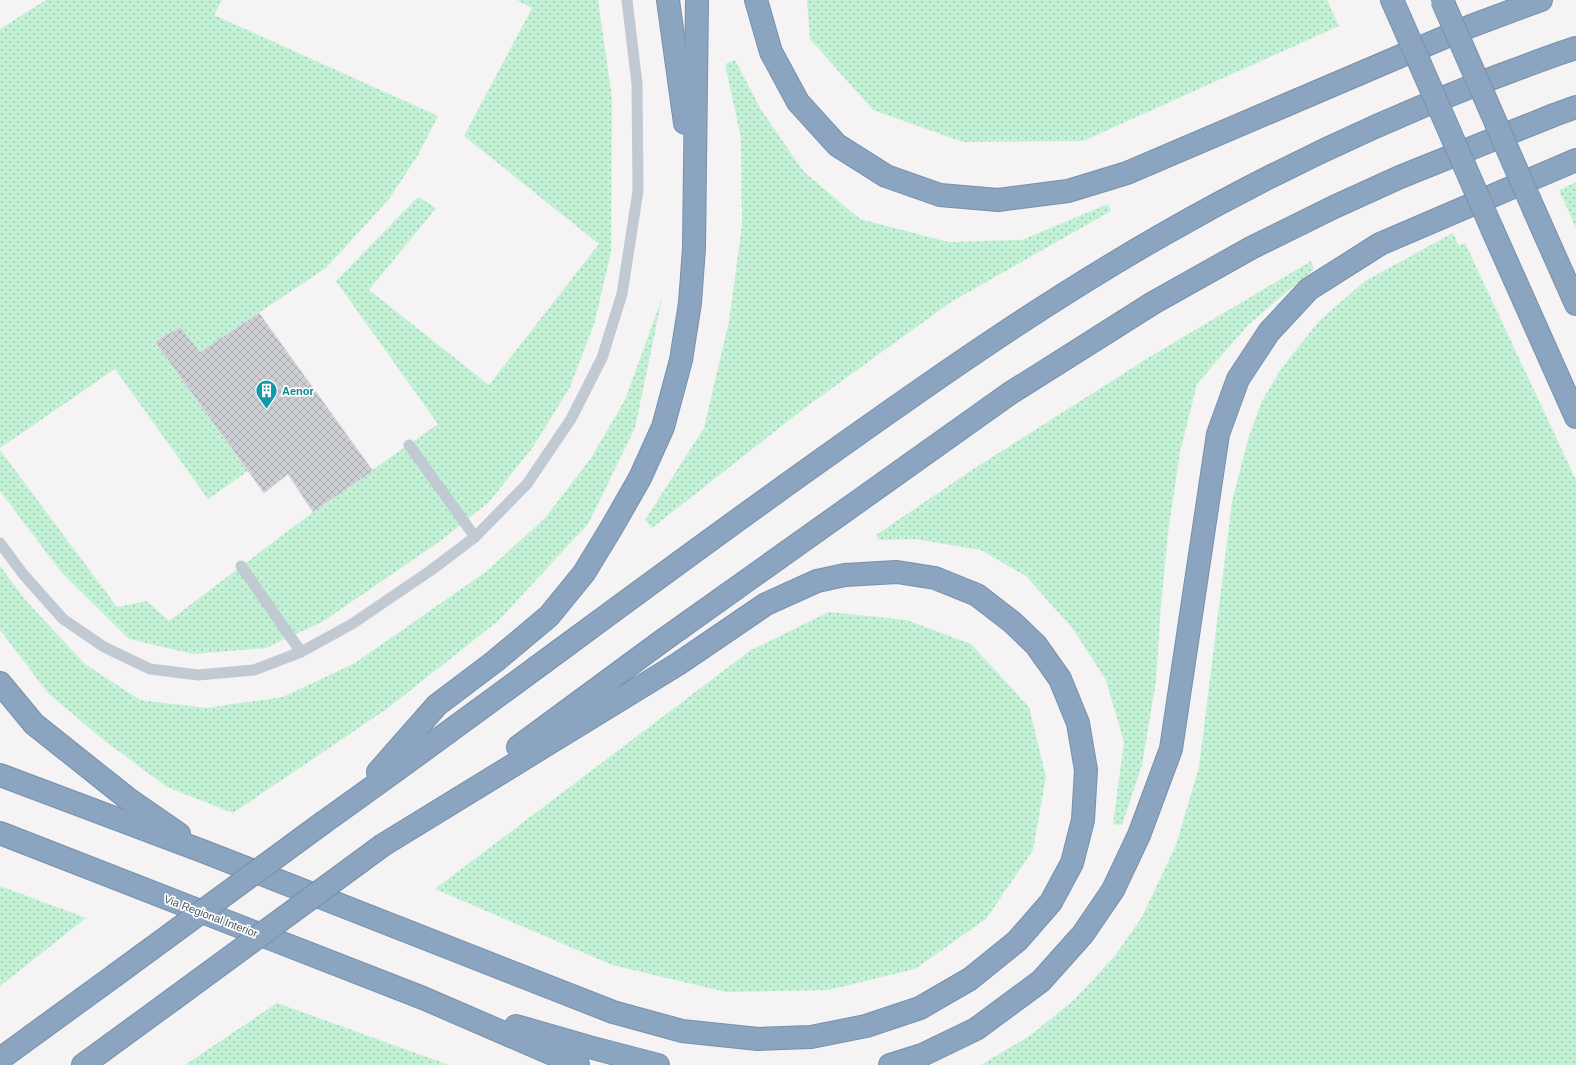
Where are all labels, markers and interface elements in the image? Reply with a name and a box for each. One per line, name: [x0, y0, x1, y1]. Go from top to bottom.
building icon: Aenor: [254, 378, 280, 411]
place label: Aenor: [282, 385, 315, 397]
street label: Via Regional Interior: [162, 893, 260, 940]

